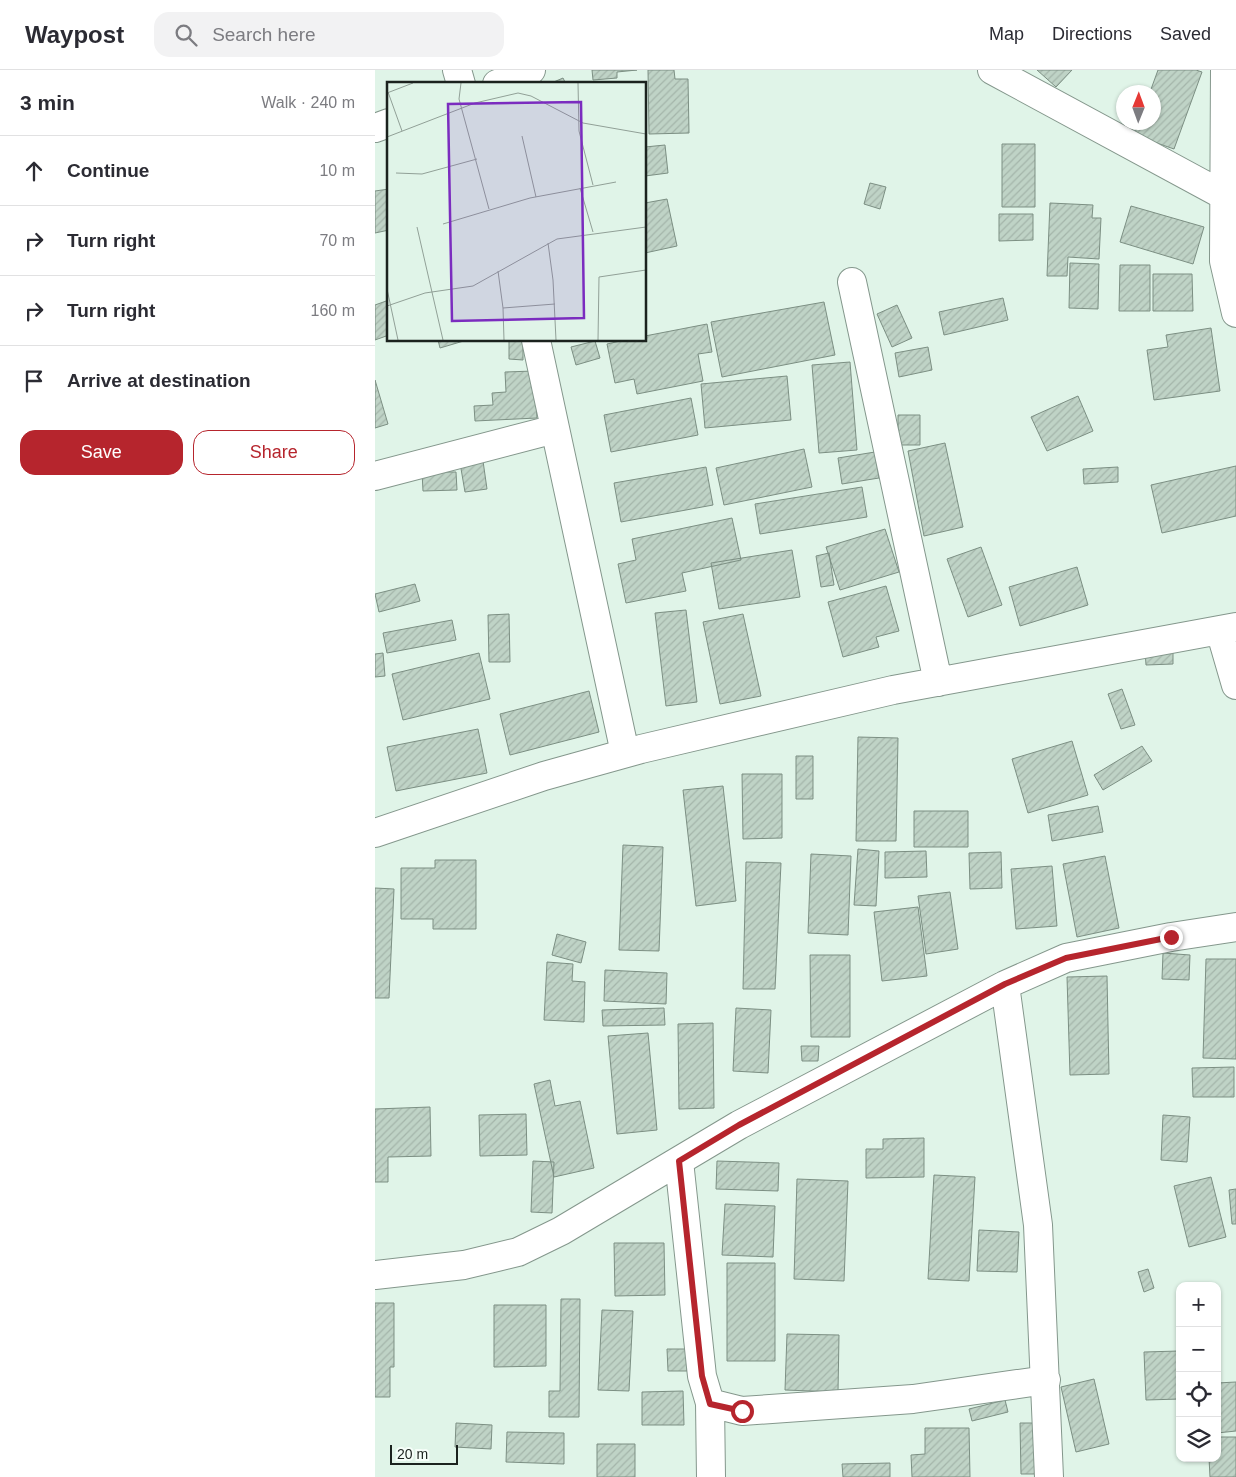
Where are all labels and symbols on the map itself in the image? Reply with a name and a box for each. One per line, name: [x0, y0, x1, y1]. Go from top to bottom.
inset map: [387, 82, 646, 341]
north arrow: [1116, 85, 1161, 130]
route end: [1160, 926, 1183, 949]
route start: [731, 1400, 754, 1423]
scale bar: [390, 1442, 457, 1465]

